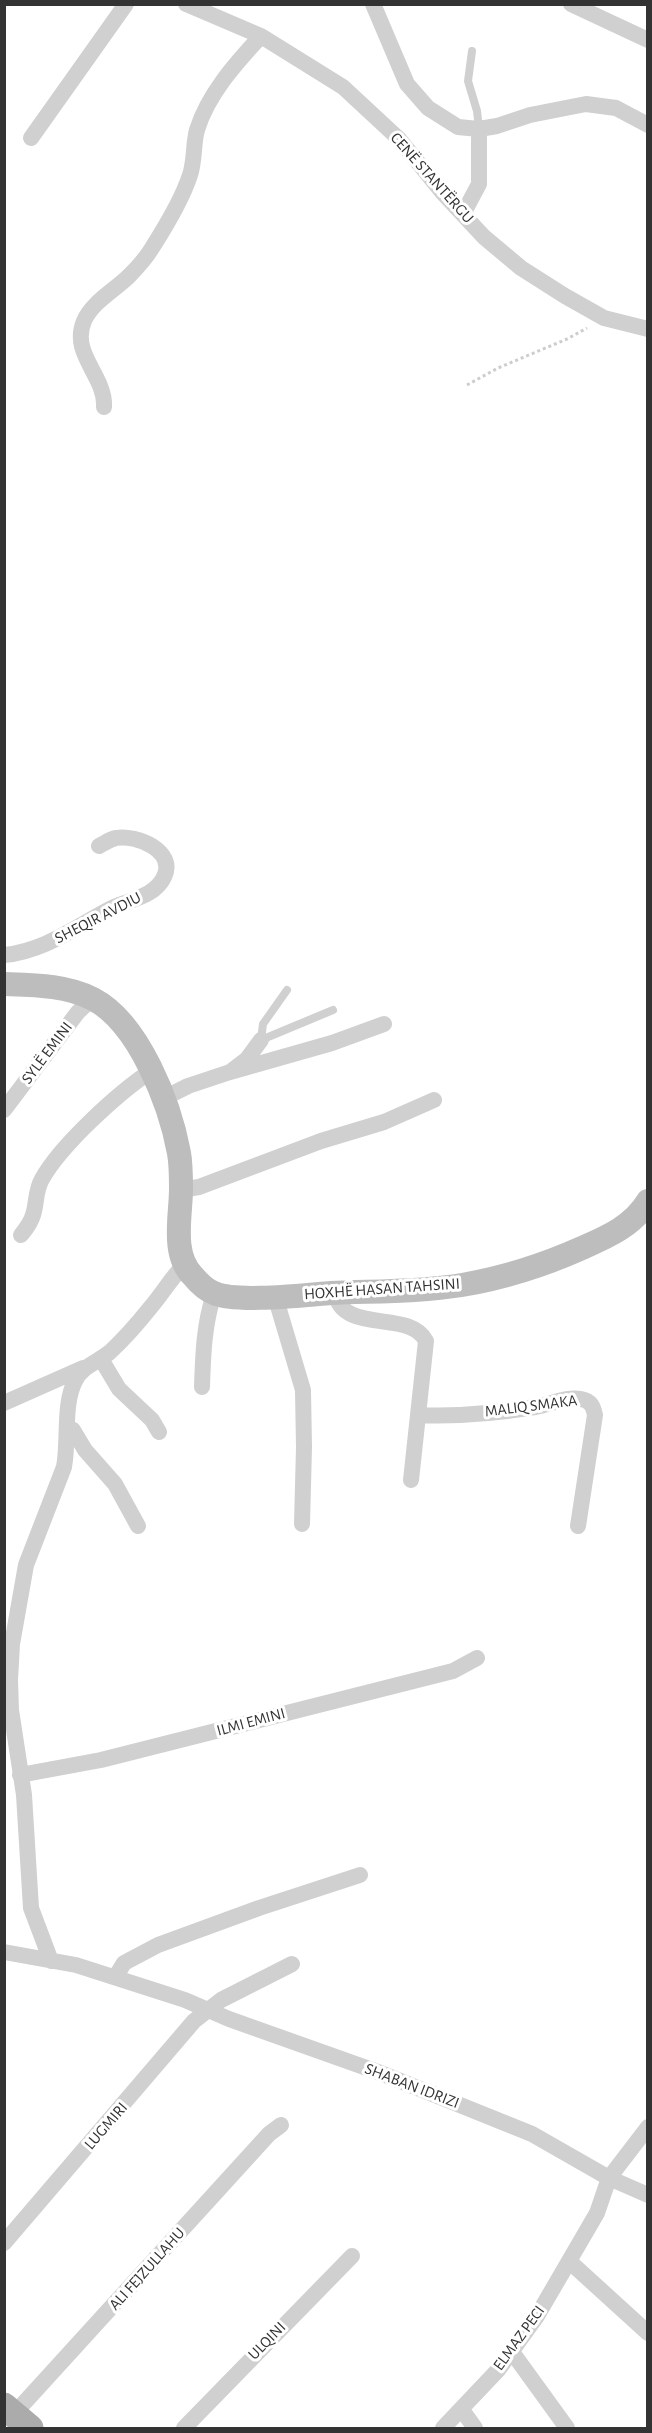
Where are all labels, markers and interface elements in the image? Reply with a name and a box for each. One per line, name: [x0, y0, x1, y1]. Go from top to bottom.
street label: CENË STANTËRGU: [386, 129, 478, 227]
street label: SHEQIR AVDIU: [52, 888, 144, 948]
street label: SYLË EMINI: [17, 1018, 77, 1088]
street label: HOXHË HASAN TAHSINI: [303, 1274, 461, 1304]
street label: MALIQ SMAKA: [484, 1391, 578, 1421]
street label: ILMI EMINI: [215, 1704, 287, 1740]
street label: SHABAN IDRIZI: [362, 2059, 462, 2113]
street label: LUGMIRI: [80, 2098, 132, 2154]
street label: ALI FEJZULLAHU: [105, 2224, 189, 2314]
street label: ELMAZ PECI: [489, 2302, 549, 2374]
street label: ULQINI: [244, 2318, 290, 2364]

